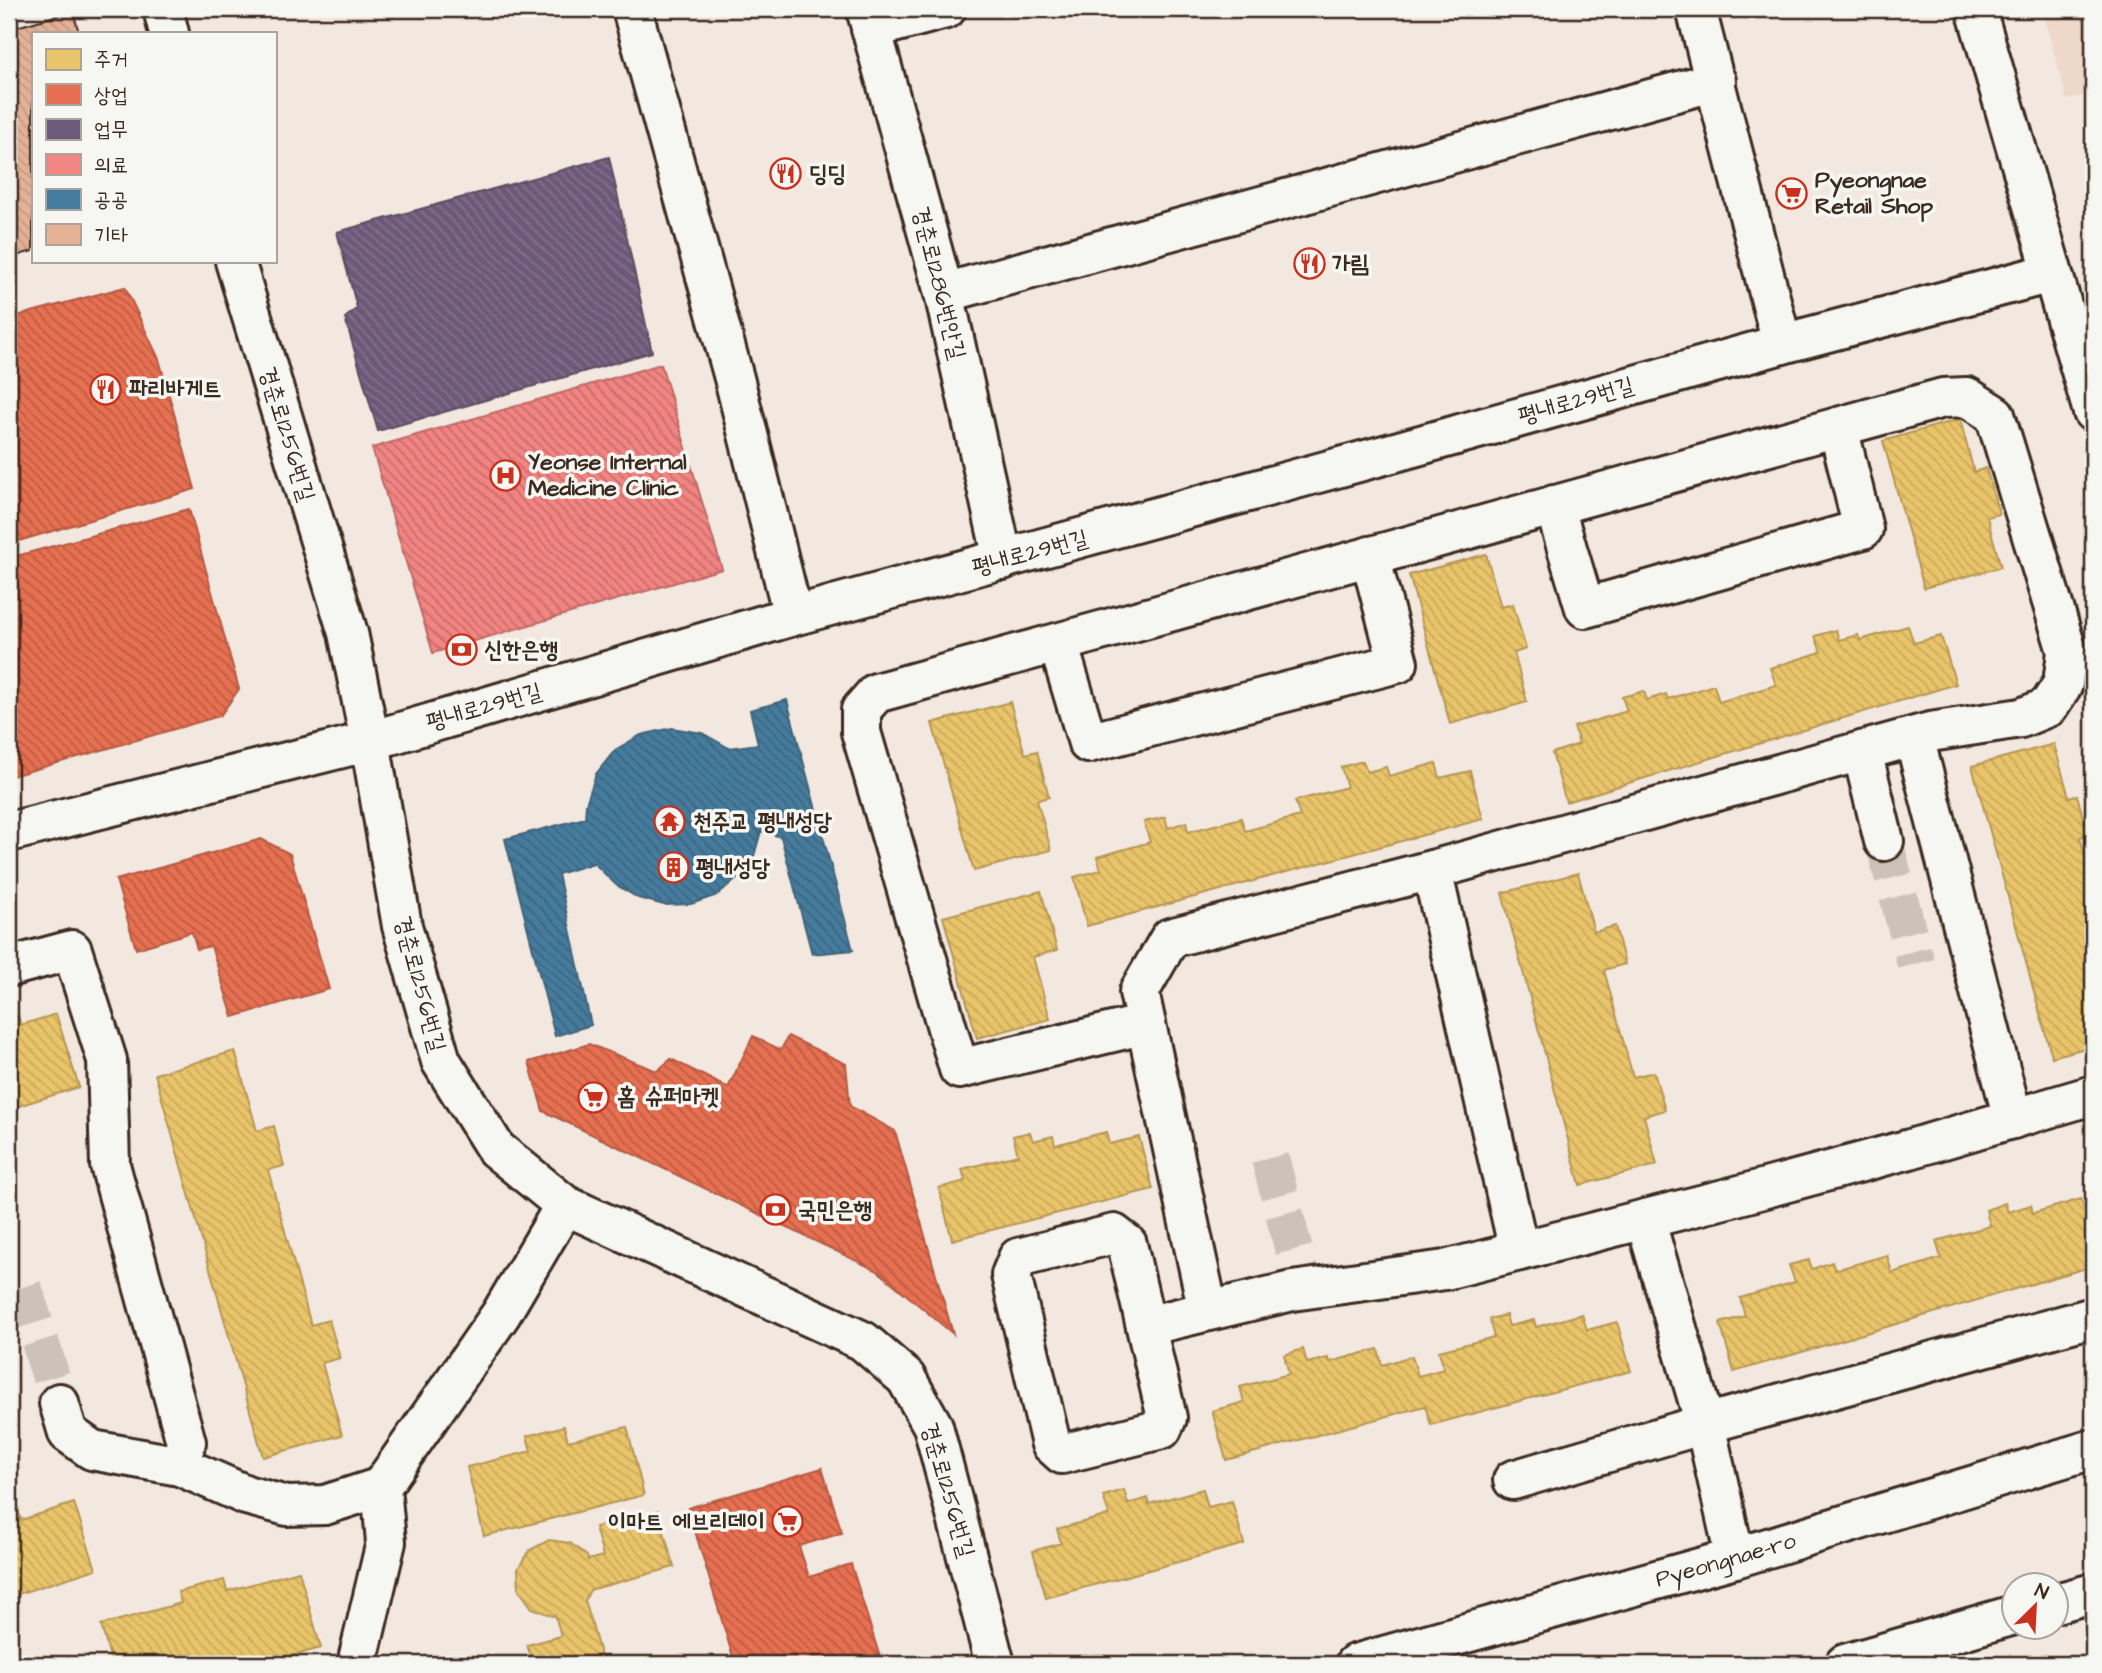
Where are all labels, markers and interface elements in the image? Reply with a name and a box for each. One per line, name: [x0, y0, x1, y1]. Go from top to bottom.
legend: [32, 32, 276, 262]
text: 주거: [94, 45, 128, 74]
text: 상업: [94, 81, 128, 110]
text: 업무: [94, 115, 128, 144]
text: 의료: [94, 151, 128, 180]
restaurant icon: 딩딩: [769, 157, 803, 191]
place label: 딩딩: [809, 158, 846, 190]
place label: Pyeongnae Retail Shop: [1815, 164, 1933, 222]
supermarket icon: Pyeongnae Retail Shop: [1775, 176, 1809, 210]
text: 공공: [94, 185, 128, 214]
street label: 경춘로1286번안길: [905, 203, 973, 363]
text: 기타: [94, 221, 128, 250]
restaurant icon: 가림: [1292, 247, 1326, 281]
place label: 가림: [1332, 248, 1369, 280]
street label: 경춘로1256번길: [251, 363, 323, 505]
street label: 평내로29번길: [1514, 369, 1638, 433]
restaurant icon: 파리바게트: [89, 372, 123, 406]
place label: 파리바게트: [129, 373, 222, 405]
place label: Yeonse Internal Medicine Clinic: [528, 446, 687, 504]
hospital icon: Yeonse Internal Medicine Clinic: [488, 458, 522, 492]
street label: 평내로29번길: [968, 522, 1092, 584]
bank icon: 신한은행: [444, 633, 478, 667]
place label: 신한은행: [484, 634, 558, 666]
street label: 평내로29번길: [422, 675, 546, 739]
temple icon: 천주교 평내성당: [653, 805, 687, 839]
place label: 천주교 평내성당: [693, 806, 832, 838]
building icon: 평내성당: [656, 851, 690, 885]
place label: 평내성당: [696, 852, 771, 884]
street label: 경춘로1256번길: [387, 913, 453, 1055]
supermarket icon: 홈 슈퍼마켓: [577, 1080, 611, 1114]
place label: 홈 슈퍼마켓: [617, 1081, 719, 1113]
bank icon: 국민은행: [758, 1193, 792, 1227]
place label: 국민은행: [798, 1194, 872, 1226]
street label: 경춘로1256번길: [913, 1419, 983, 1561]
supermarket icon: 이마트 에브리데이: [771, 1505, 805, 1539]
place label: 이마트 에브리데이: [608, 1506, 765, 1538]
street label: Pyeongnae-ro: [1652, 1524, 1800, 1595]
north arrow: [2000, 1572, 2070, 1642]
text: N: [2030, 1577, 2052, 1607]

